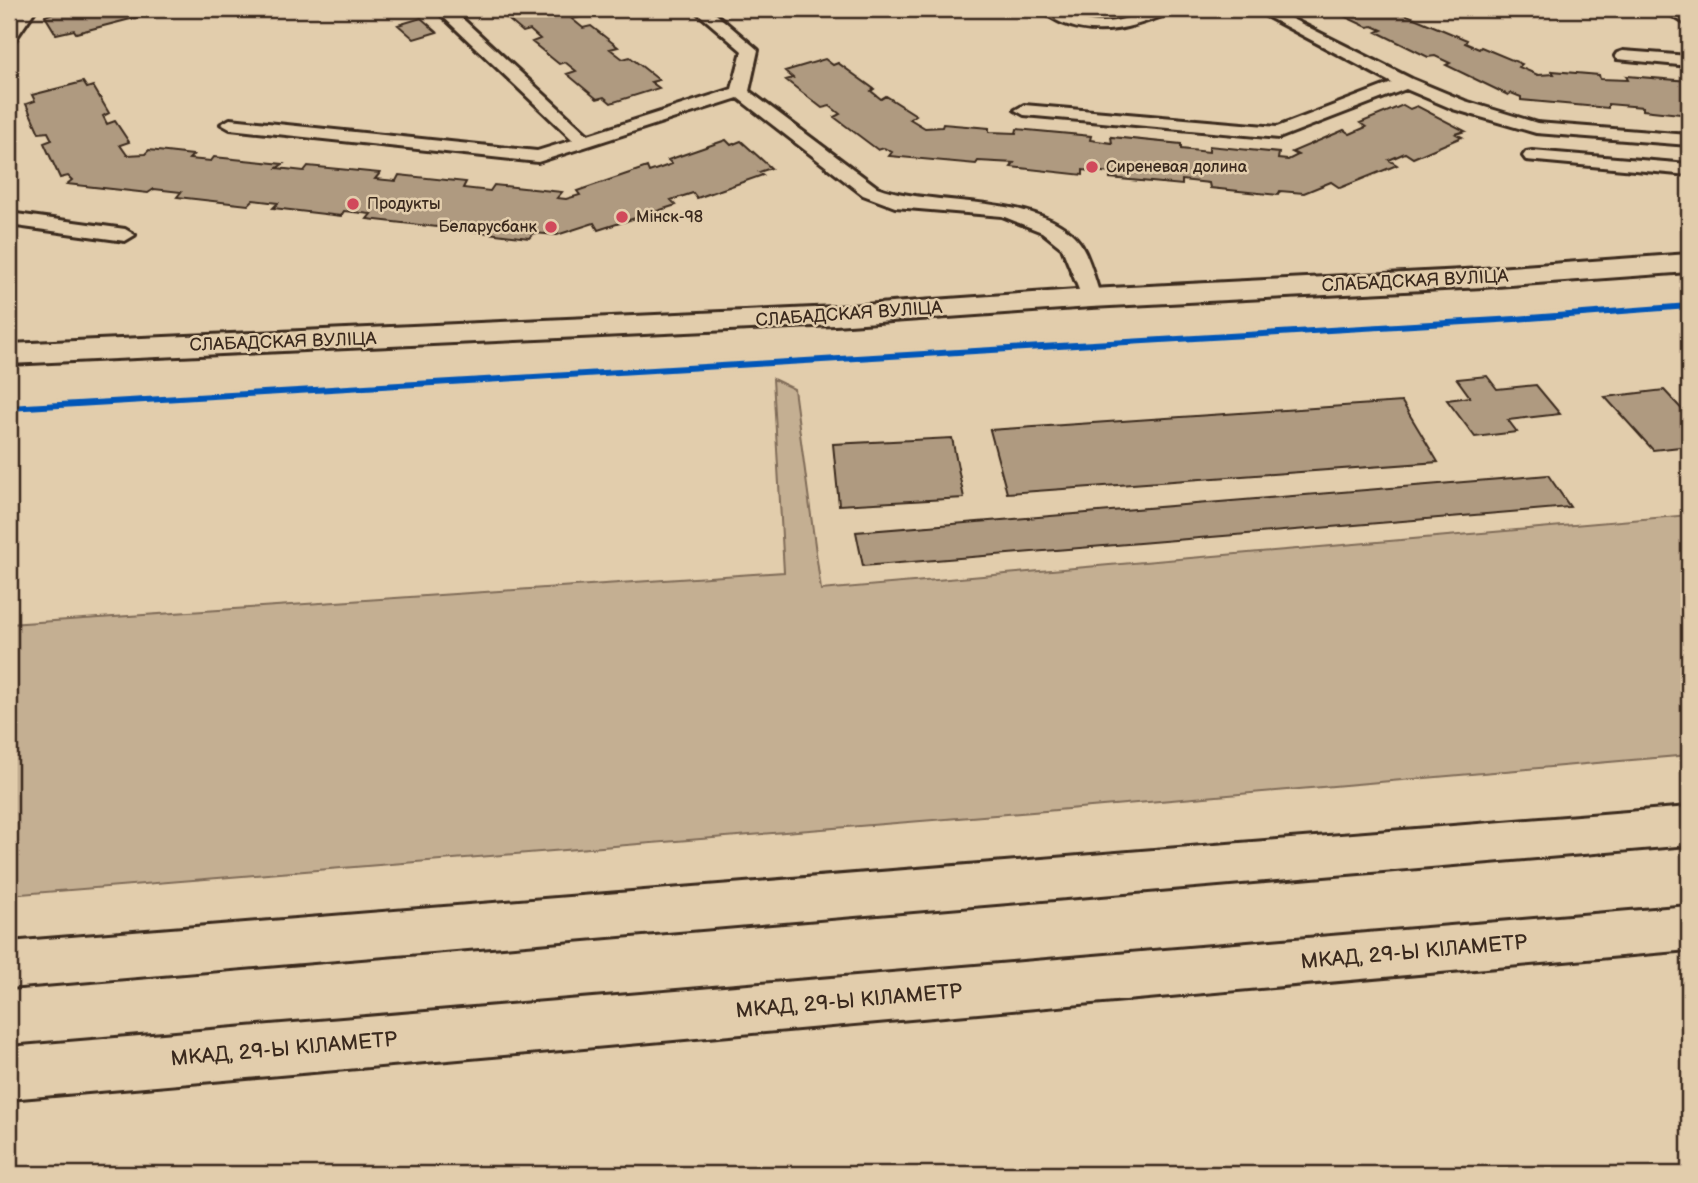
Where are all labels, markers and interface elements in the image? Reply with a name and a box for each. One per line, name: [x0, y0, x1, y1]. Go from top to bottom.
place label: Сиреневая долина: [1106, 158, 1248, 177]
marker: Сиреневая долина: [1084, 159, 1100, 175]
place label: Продукты: [367, 195, 440, 214]
marker: Продукты: [345, 196, 361, 212]
place label: Мінск-98: [636, 208, 703, 227]
marker: Мінск-98: [614, 209, 630, 225]
place label: Беларусбанк: [438, 218, 537, 237]
marker: Беларусбанк: [543, 219, 559, 235]
street label: СЛАБАДСКАЯ ВУЛІЦА: [1321, 266, 1509, 296]
street label: СЛАБАДСКАЯ ВУЛІЦА: [755, 297, 943, 331]
street label: СЛАБАДСКАЯ ВУЛІЦА: [189, 328, 377, 356]
street label: МКАД, 29-Ы КІЛАМЕТР: [1300, 930, 1529, 974]
street label: МКАД, 29-Ы КІЛАМЕТР: [735, 979, 964, 1023]
street label: МКАД, 29-Ы КІЛАМЕТР: [170, 1027, 399, 1071]

